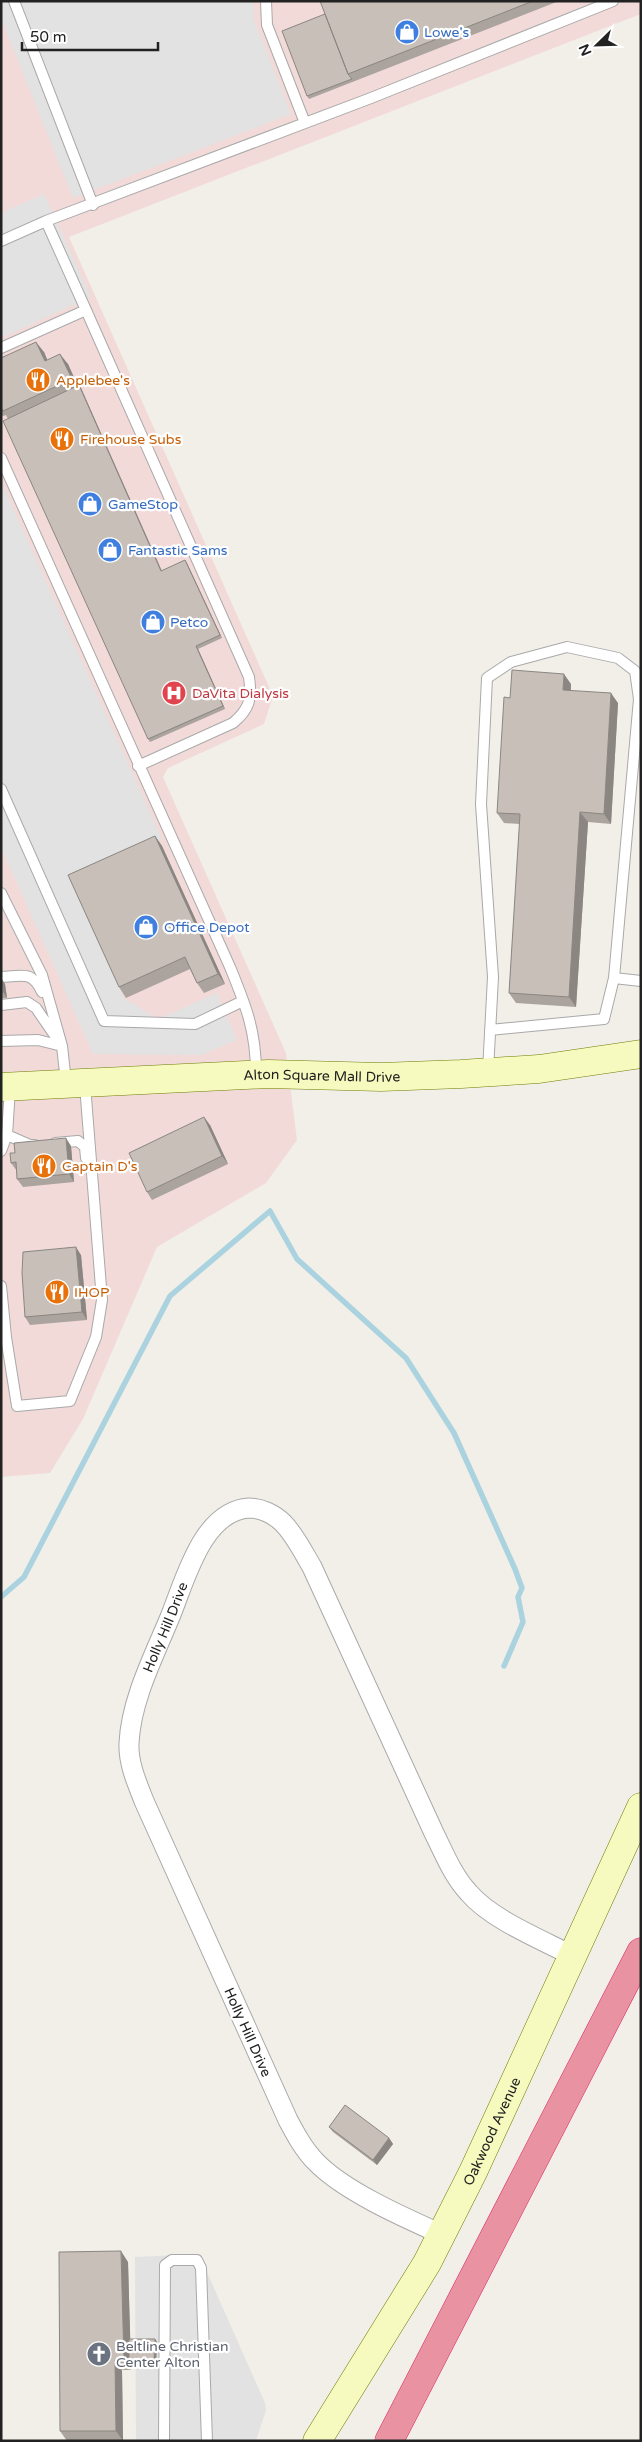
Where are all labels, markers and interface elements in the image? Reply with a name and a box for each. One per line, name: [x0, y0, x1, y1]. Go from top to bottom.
shop icon: Lowe's: [394, 19, 420, 45]
scale bar: [22, 20, 159, 52]
north arrow: [572, 20, 622, 70]
place label: Lowe's: [424, 24, 469, 41]
text: 50 m: [30, 28, 67, 46]
text: N: [575, 41, 596, 58]
restaurant icon: Applebee's: [25, 367, 51, 393]
place label: Applebee's: [56, 372, 130, 389]
restaurant icon: Firehouse Subs: [49, 426, 75, 452]
place label: Firehouse Subs: [80, 431, 182, 448]
shop icon: GameStop: [77, 491, 103, 517]
place label: GameStop: [108, 496, 178, 513]
shop icon: Fantastic Sams: [97, 537, 123, 563]
place label: Fantastic Sams: [128, 542, 228, 559]
shop icon: Petco: [140, 609, 166, 635]
place label: Petco: [170, 614, 208, 631]
hospital icon: DaVita Dialysis: [161, 680, 187, 706]
place label: DaVita Dialysis: [192, 685, 289, 702]
shop icon: Office Depot: [133, 914, 159, 940]
place label: Office Depot: [164, 919, 250, 936]
street label: Alton Square Mall Drive: [243, 1066, 401, 1086]
restaurant icon: Captain D's: [31, 1153, 57, 1179]
place label: Captain D's: [62, 1158, 138, 1175]
restaurant icon: IHOP: [44, 1279, 70, 1305]
place label: IHOP: [74, 1284, 109, 1301]
street label: Holly Hill Drive: [139, 1580, 192, 1675]
street label: Holly Hill Drive: [220, 1985, 275, 2080]
street label: Oakwood Avenue: [460, 2075, 524, 2188]
place label: Beltline Christian Center Alton: [116, 2338, 228, 2371]
church icon: Beltline Christian Center Alton: [86, 2341, 112, 2367]

